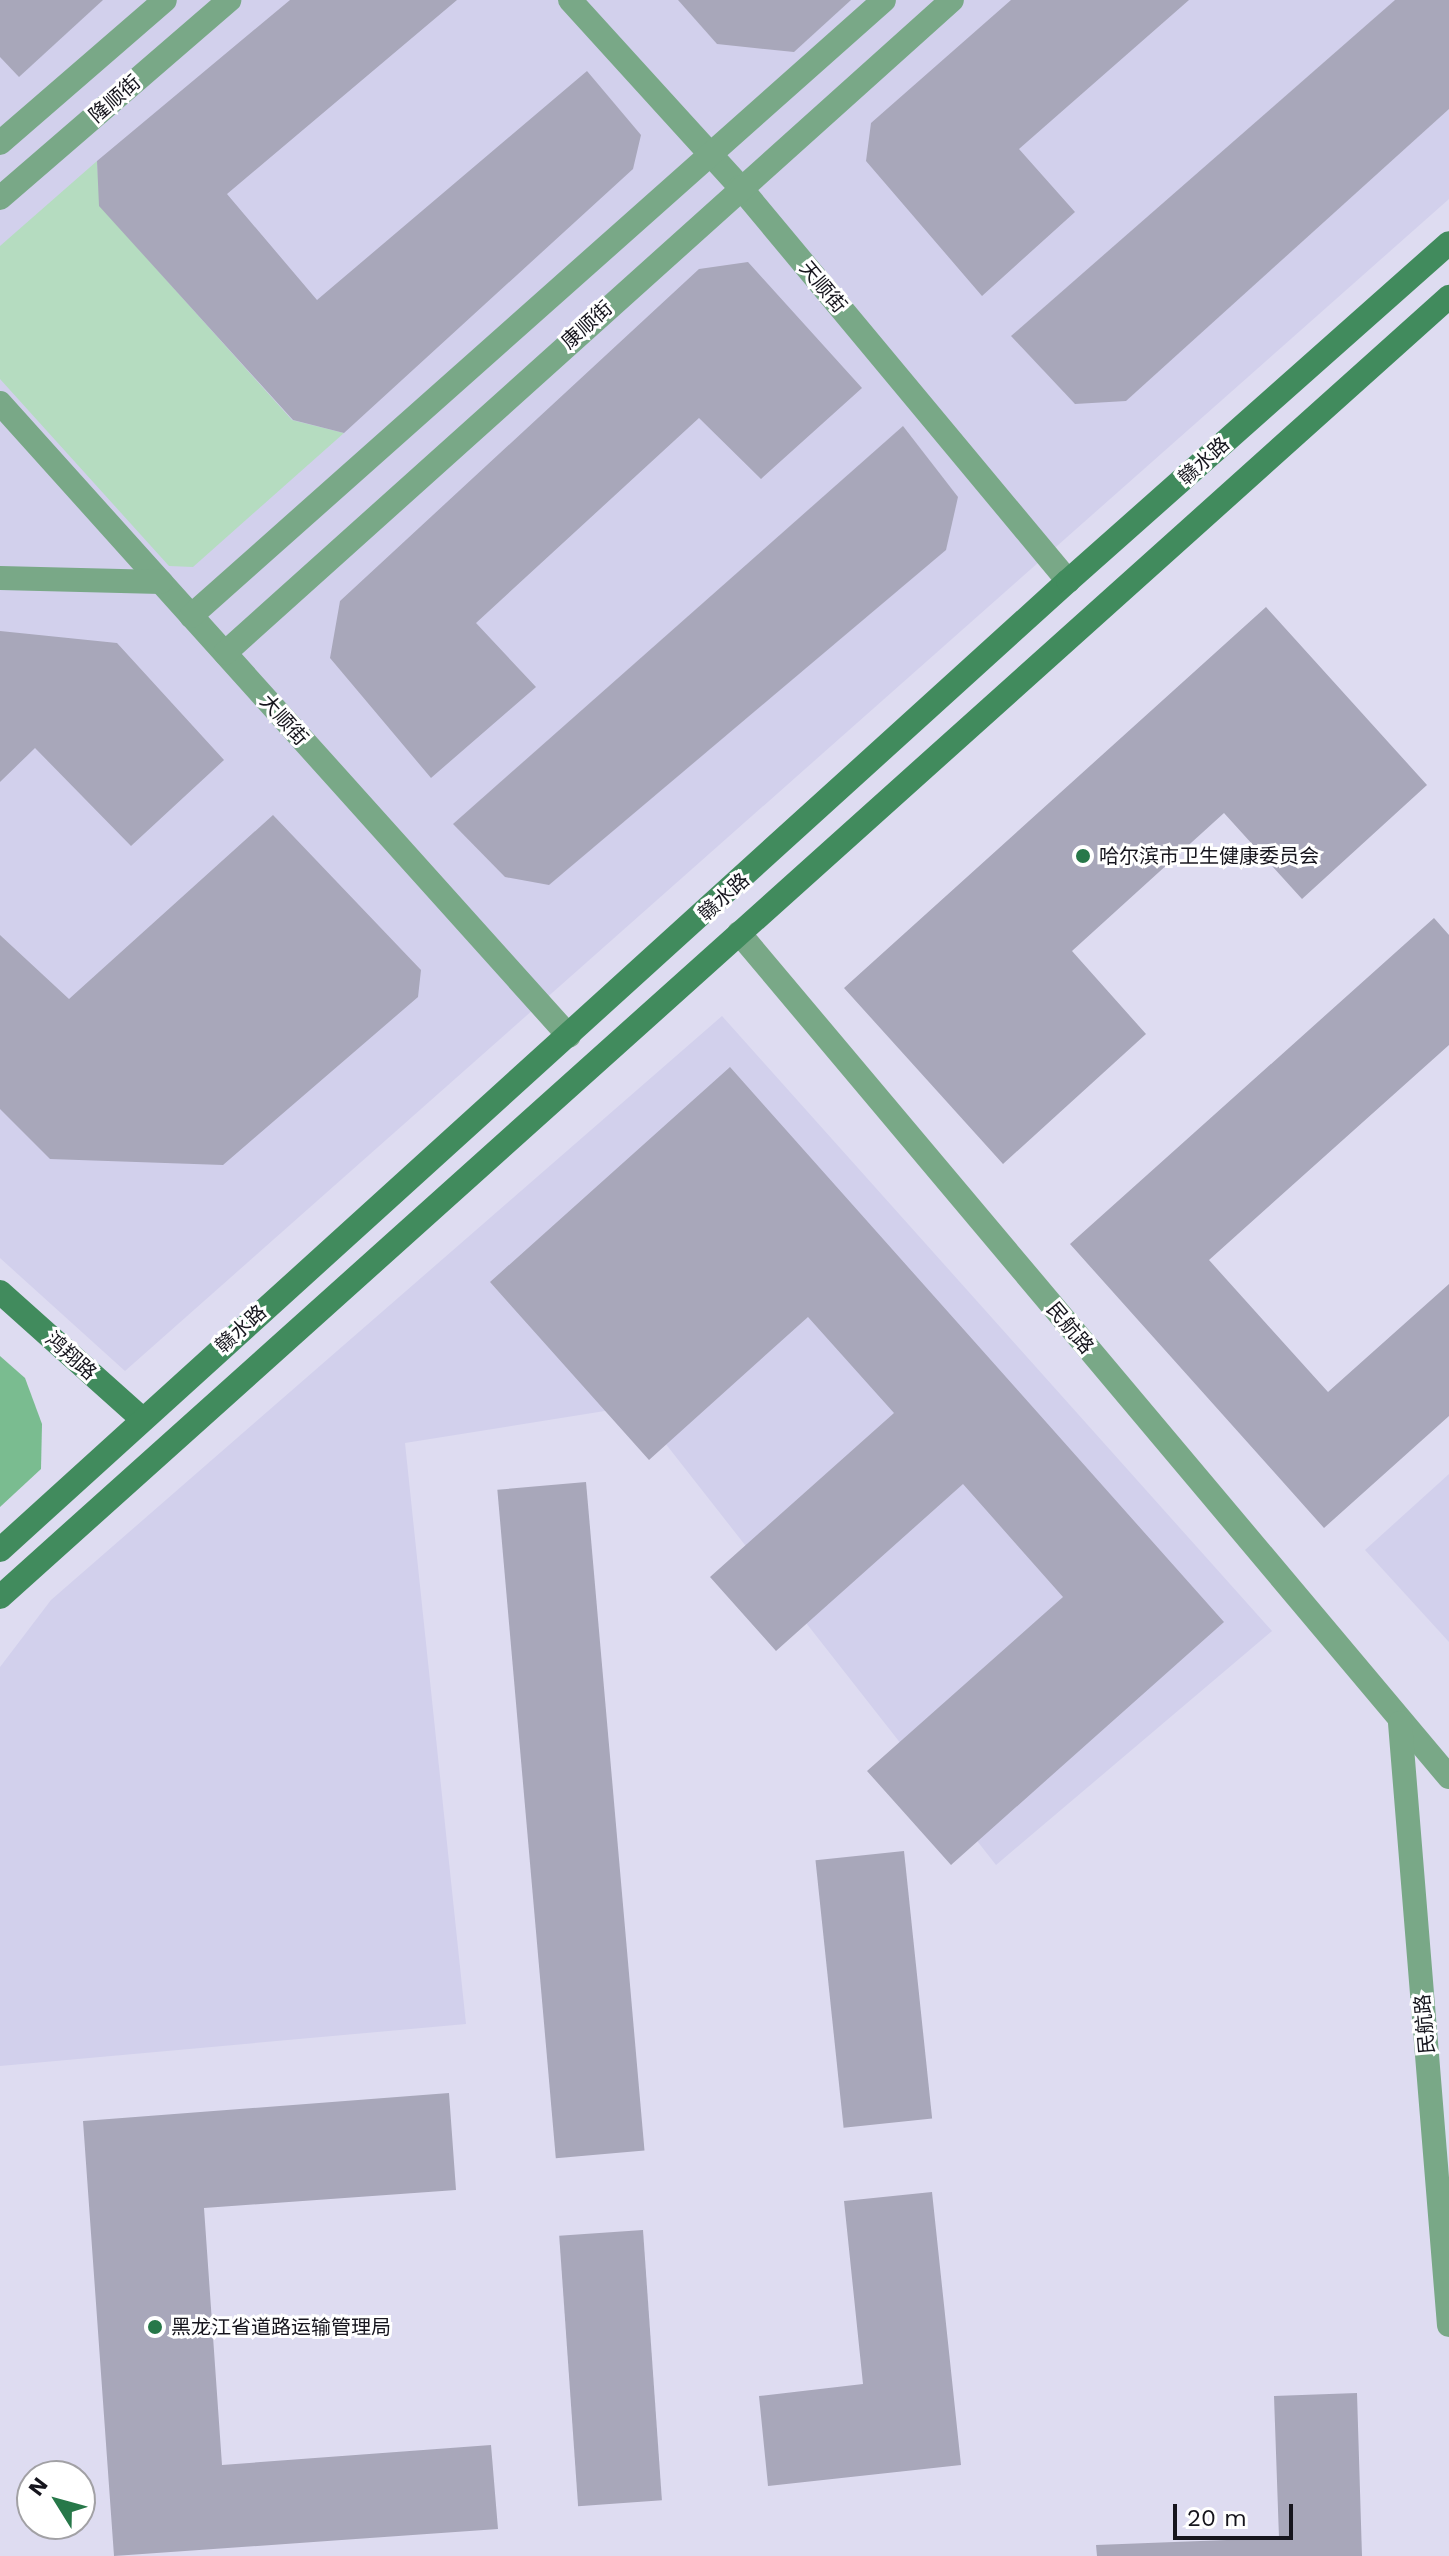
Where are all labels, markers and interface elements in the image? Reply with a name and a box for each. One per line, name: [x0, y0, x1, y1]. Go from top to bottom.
street label: 隆顺街: [84, 70, 146, 128]
street label: 天顺街: [795, 256, 851, 318]
street label: 康顺街: [557, 296, 617, 354]
street label: 赣水路: [1174, 432, 1234, 490]
street label: 大顺街: [255, 690, 313, 750]
place label: 哈尔滨市卫生健康委员会: [1099, 844, 1319, 868]
marker: 哈尔滨市卫生健康委员会: [1074, 847, 1092, 865]
street label: 赣水路: [694, 868, 754, 926]
street label: 民航路: [1042, 1297, 1098, 1359]
street label: 赣水路: [211, 1300, 271, 1358]
street label: 鸿翔路: [41, 1327, 101, 1385]
street label: 民航路: [1410, 1993, 1440, 2055]
place label: 黑龙江省道路运输管理局: [171, 2315, 391, 2339]
marker: 黑龙江省道路运输管理局: [146, 2318, 164, 2336]
north arrow: [16, 2460, 96, 2540]
text: N: [23, 2472, 53, 2500]
scale bar: [1177, 2488, 1297, 2538]
text: 20 m: [1187, 2504, 1247, 2532]

